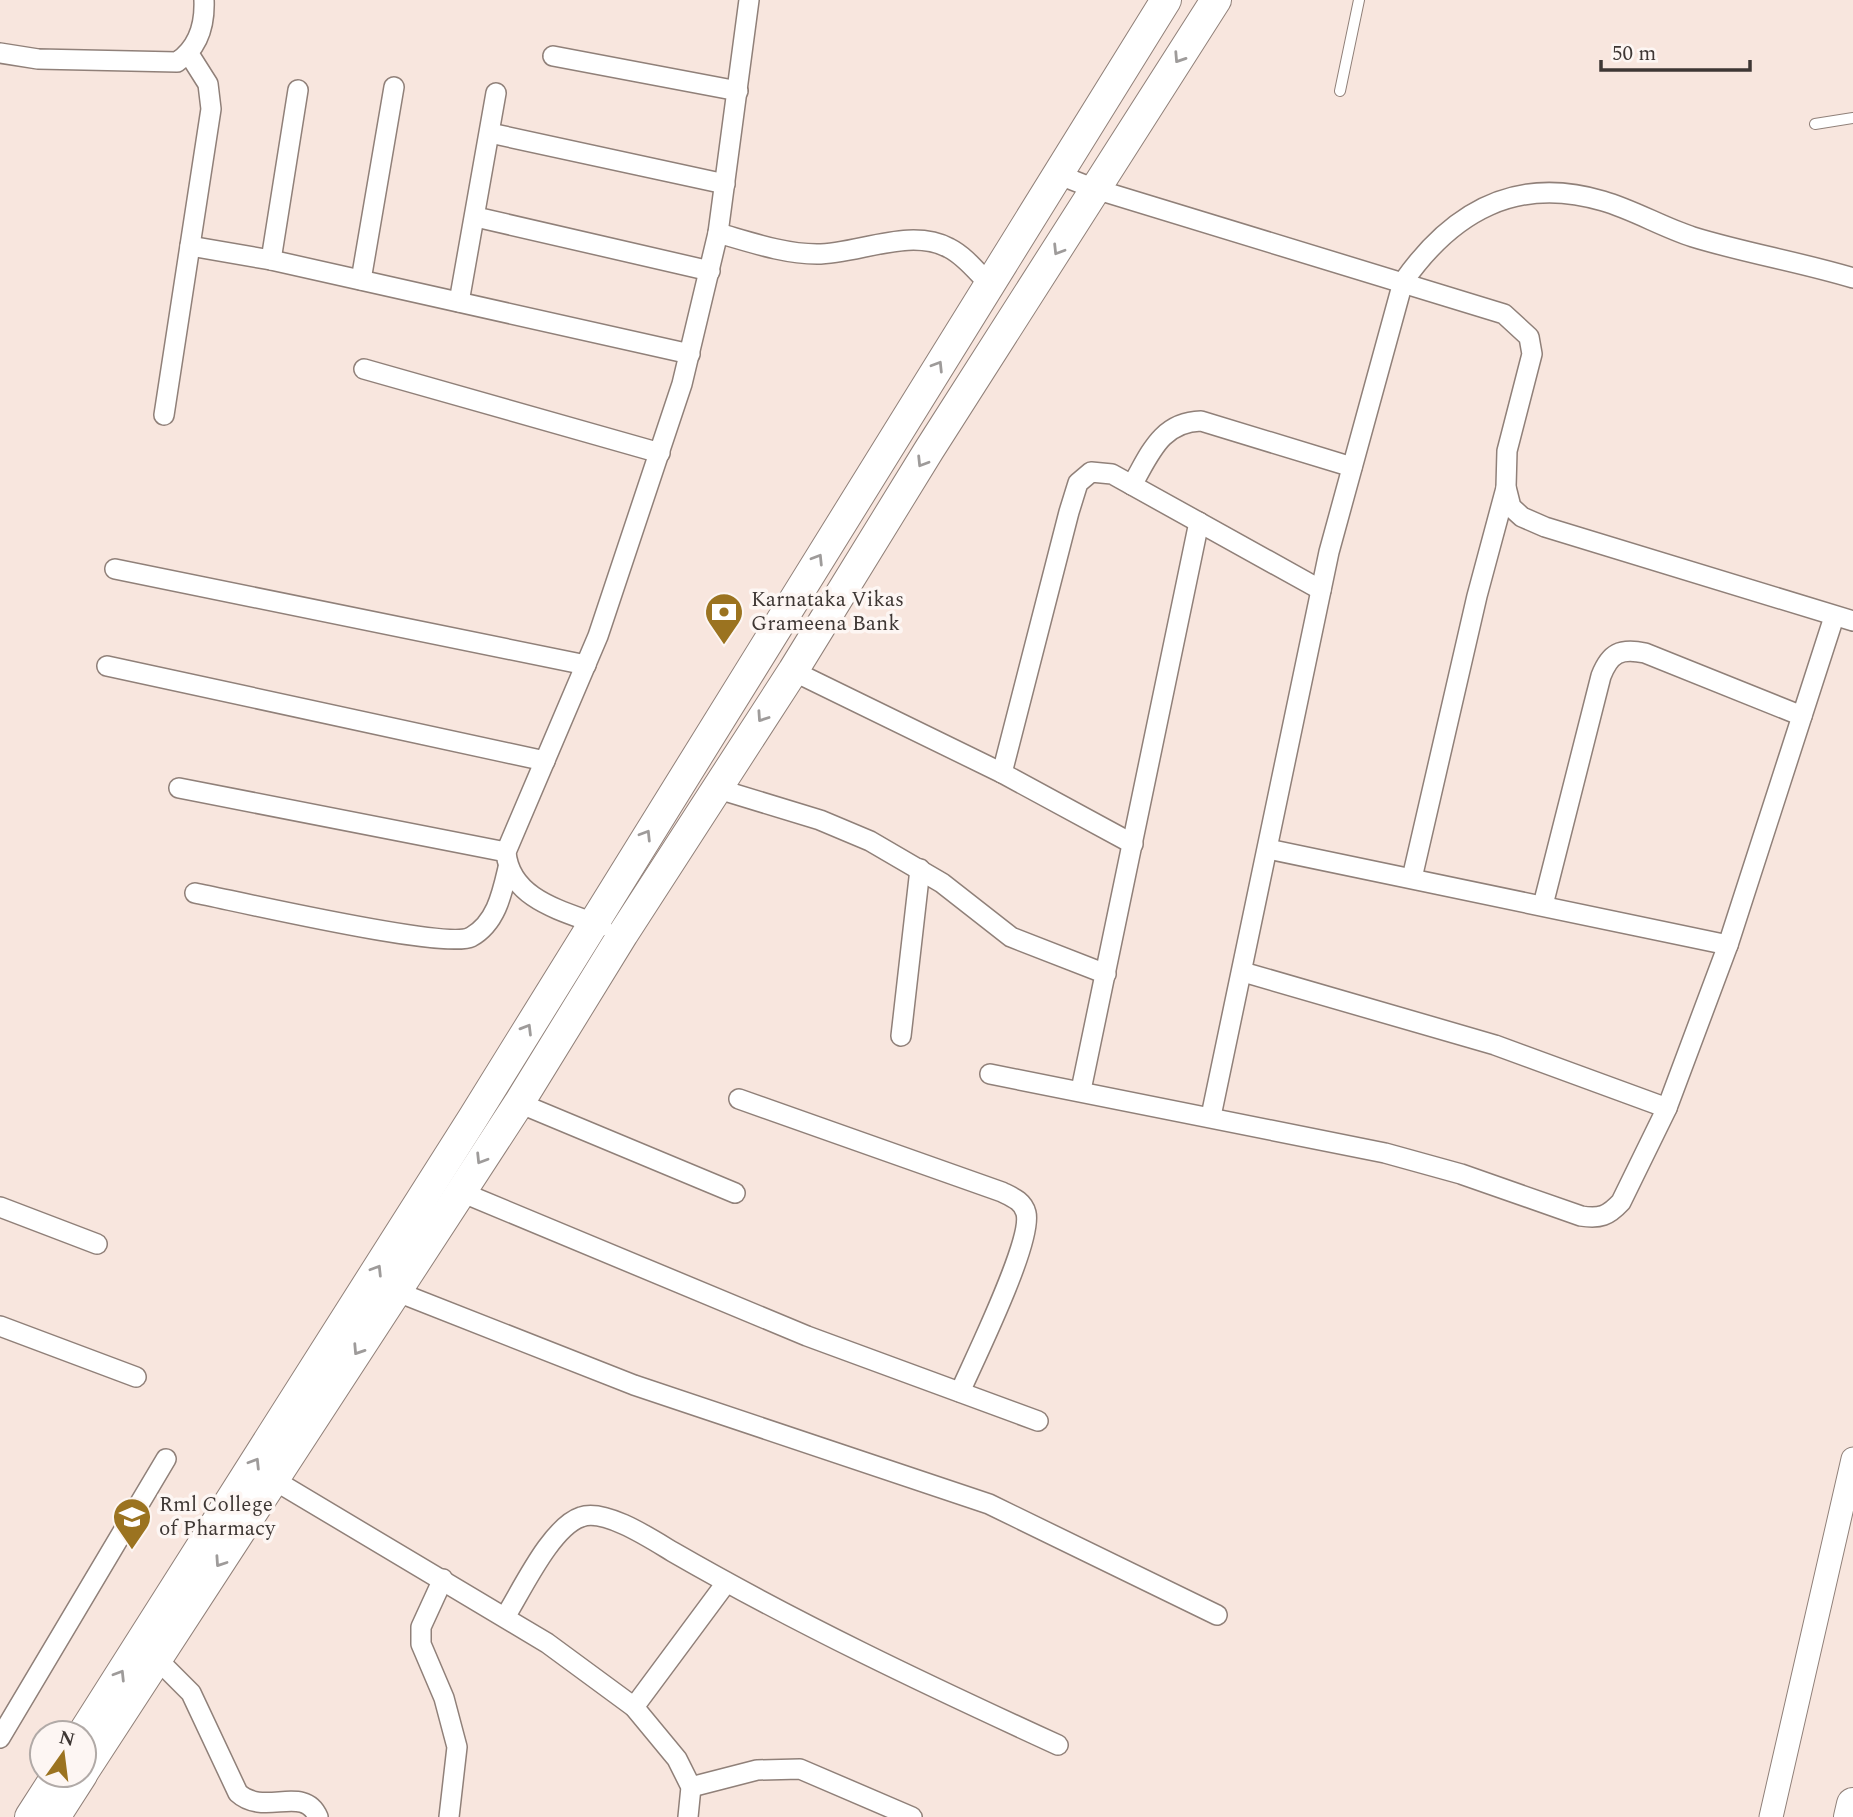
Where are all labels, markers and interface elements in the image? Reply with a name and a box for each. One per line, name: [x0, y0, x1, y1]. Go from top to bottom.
scale bar: [1601, 28, 1750, 72]
text: 50 m: [1612, 38, 1656, 70]
one-way arrow: [1175, 50, 1188, 63]
one-way arrow: [1053, 242, 1066, 255]
one-way arrow: [930, 360, 943, 373]
one-way arrow: [917, 454, 930, 467]
one-way arrow: [809, 554, 822, 567]
place label: Karnataka Vikas Grameena Bank: [751, 584, 904, 640]
bank icon: Karnataka Vikas Grameena Bank: [703, 591, 745, 646]
one-way arrow: [758, 709, 770, 722]
one-way arrow: [637, 830, 650, 843]
one-way arrow: [518, 1024, 531, 1037]
one-way arrow: [476, 1152, 489, 1165]
one-way arrow: [368, 1265, 381, 1278]
one-way arrow: [353, 1343, 366, 1356]
one-way arrow: [246, 1457, 259, 1470]
place label: Rml College of Pharmacy: [159, 1489, 276, 1545]
school or university icon: Rml College of Pharmacy: [111, 1496, 153, 1551]
one-way arrow: [215, 1554, 228, 1567]
one-way arrow: [112, 1670, 125, 1683]
north arrow: [28, 1719, 98, 1789]
text: N: [56, 1723, 78, 1755]

